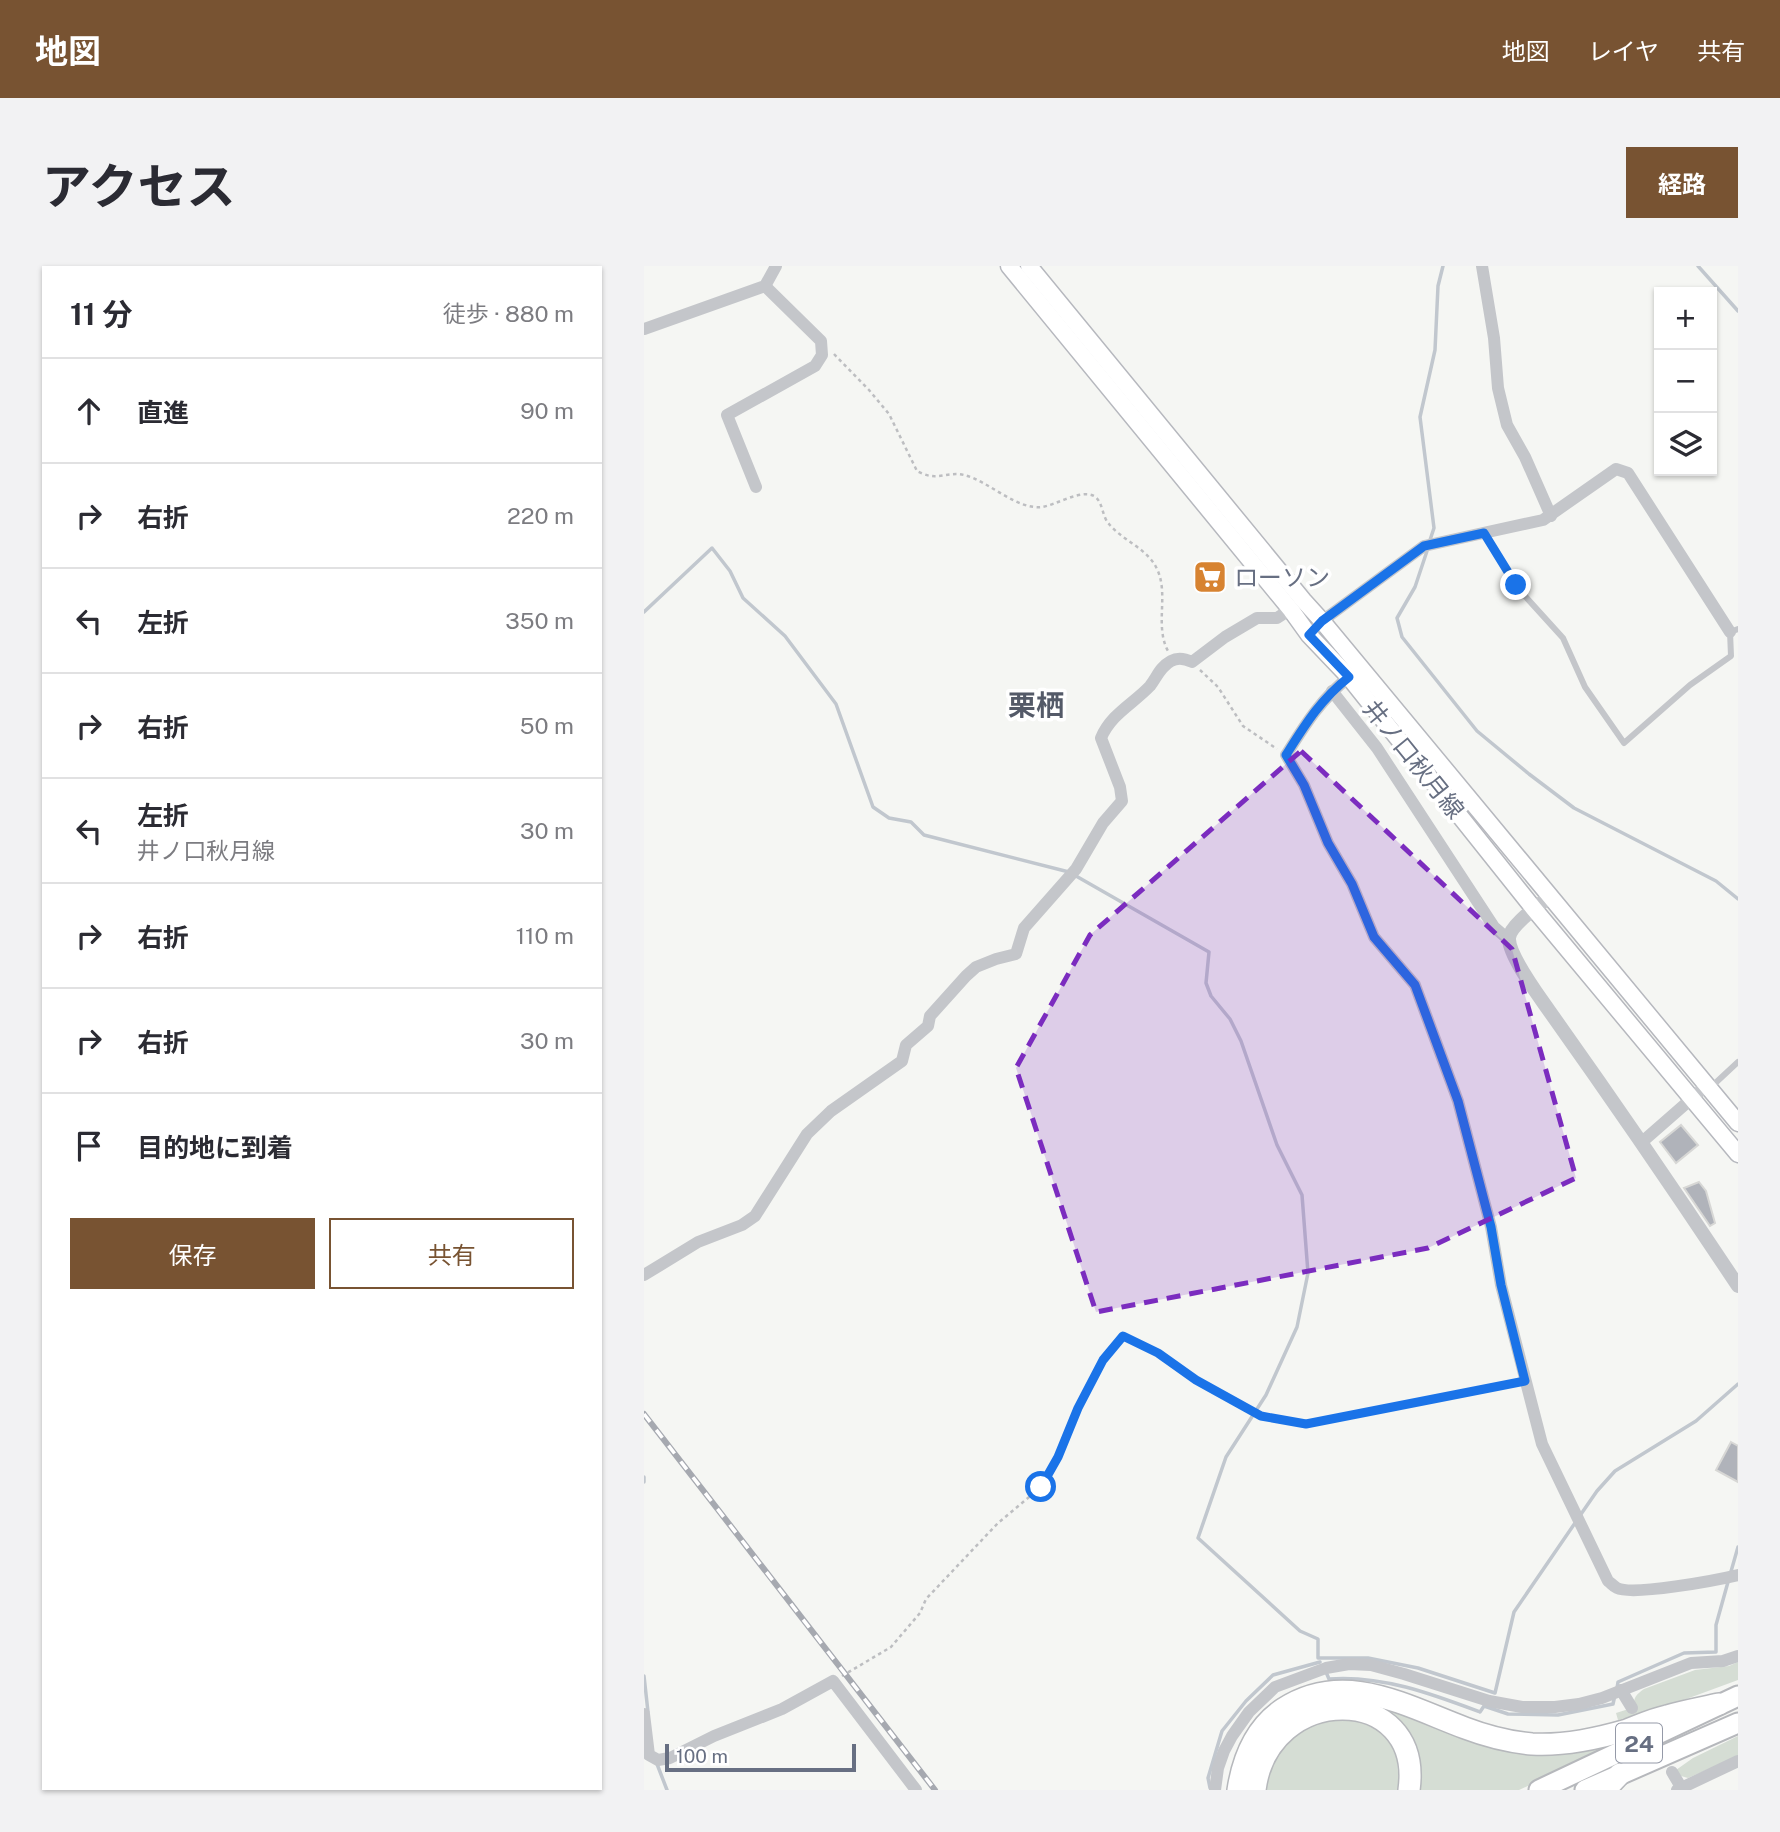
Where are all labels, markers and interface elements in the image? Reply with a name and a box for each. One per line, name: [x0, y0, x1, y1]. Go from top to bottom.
text: 地図: [35, 32, 101, 70]
text: 地図: [1502, 37, 1550, 65]
text: レイヤ: [1588, 37, 1659, 65]
text: 共有: [1697, 37, 1745, 65]
button: 経路: [1626, 147, 1738, 218]
text: アクセス: [42, 157, 236, 215]
map controls: [1654, 287, 1717, 476]
button: +: [1654, 287, 1717, 350]
text: 11 分: [70, 296, 132, 332]
text: 徒歩 · 880 m: [443, 300, 574, 327]
button: −: [1654, 350, 1717, 413]
icon: ahead: [70, 392, 108, 430]
text: 直進: [137, 397, 189, 428]
text: 90 m: [520, 397, 574, 424]
button: layers: [1654, 413, 1717, 476]
icon: right: [70, 497, 108, 535]
text: 右折: [137, 502, 189, 533]
text: 220 m: [507, 502, 574, 529]
supermarket icon: ローソン: [1191, 558, 1229, 596]
place label: ローソン: [1234, 563, 1330, 591]
route end: [1500, 569, 1531, 600]
icon: left: [70, 602, 108, 640]
text: 左折: [137, 607, 189, 638]
text: 350 m: [505, 607, 574, 634]
district label: 栗栖: [1008, 688, 1064, 721]
street label: 井ノ口秋月線: [1358, 694, 1470, 824]
icon: right: [70, 707, 108, 745]
text: 右折: [137, 712, 189, 743]
text: 50 m: [520, 712, 574, 739]
text: 左折: [137, 800, 189, 831]
icon: left: [70, 812, 108, 850]
text: 30 m: [520, 817, 574, 844]
text: 井ノ口秋月線: [137, 837, 275, 864]
icon: right: [70, 917, 108, 955]
text: 右折: [137, 922, 189, 953]
text: 110 m: [516, 922, 574, 949]
icon: right: [70, 1022, 108, 1060]
text: 右折: [137, 1027, 189, 1058]
text: 30 m: [520, 1027, 574, 1054]
icon: arrive: [70, 1127, 108, 1165]
text: 目的地に到着: [137, 1132, 293, 1163]
button: 保存: [70, 1218, 315, 1289]
button: 共有: [329, 1218, 574, 1289]
route start: [1025, 1471, 1056, 1502]
road number: 24: [1616, 1724, 1662, 1762]
scale bar: [665, 1741, 856, 1773]
text: 100 m: [676, 1745, 728, 1767]

